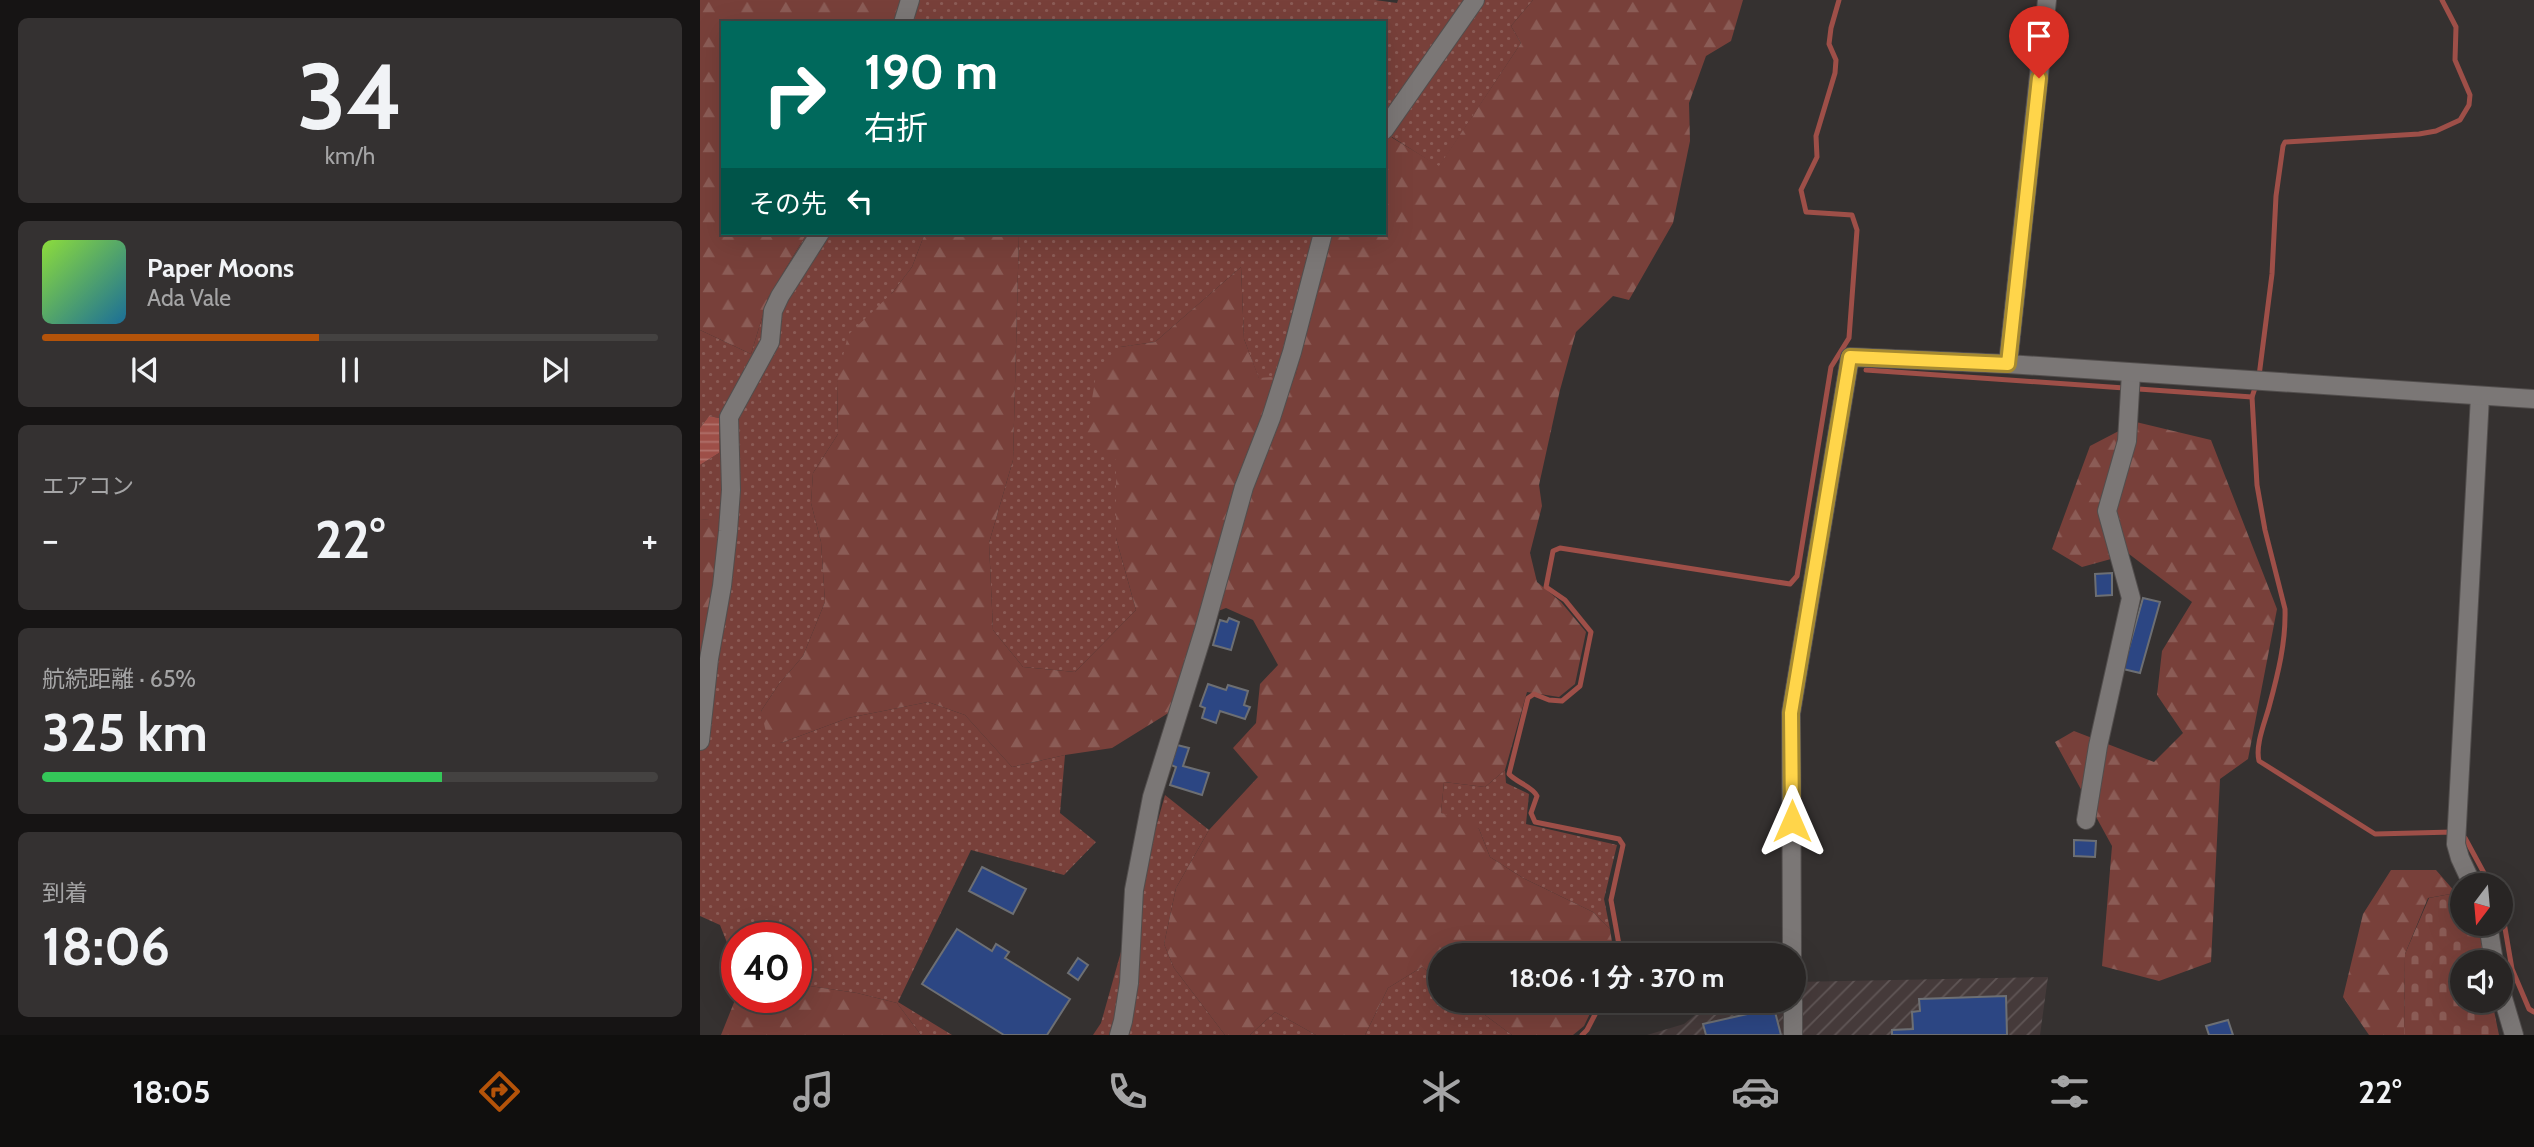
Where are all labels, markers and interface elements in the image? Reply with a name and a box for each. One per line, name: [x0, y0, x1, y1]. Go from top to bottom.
pin: [2009, 6, 2069, 78]
icon: arrive: [2020, 17, 2058, 55]
text: 34: [297, 41, 403, 152]
text: 190 m: [864, 42, 998, 101]
icon: right: [749, 49, 840, 140]
text: 右折: [864, 108, 928, 147]
text: km/h: [325, 142, 375, 170]
icon: left: [841, 182, 879, 220]
text: その先: [749, 188, 827, 220]
text: Paper Moons: [147, 252, 294, 284]
text: Ada Vale: [147, 284, 231, 312]
icon: previous: [126, 351, 164, 389]
icon: pause: [331, 351, 369, 389]
icon: next: [536, 351, 574, 389]
text: エアコン: [42, 472, 134, 500]
text: 22°: [315, 508, 385, 571]
text: −: [42, 516, 59, 563]
text: +: [641, 516, 658, 563]
text: 航続距離 · 65%: [42, 665, 196, 693]
text: 325 km: [42, 701, 208, 764]
position arrow: [1755, 784, 1829, 858]
north arrow: [2450, 873, 2513, 936]
map controls: [2450, 873, 2513, 1013]
text: 到着: [42, 879, 88, 907]
text: 18:06: [42, 915, 170, 978]
speed limit sign: 40: [721, 922, 812, 1013]
button: sound: [2450, 950, 2513, 1013]
text: 18:06 · 1 分 · 370 m: [1510, 962, 1724, 994]
icon: directions: [475, 1067, 524, 1116]
icon: music: [789, 1067, 838, 1116]
icon: phone: [1103, 1067, 1152, 1116]
icon: climate: [1417, 1067, 1466, 1116]
icon: car: [1731, 1067, 1780, 1116]
icon: filters: [2045, 1067, 2094, 1116]
text: 18:05: [132, 1072, 210, 1111]
text: 22°: [2358, 1072, 2401, 1111]

